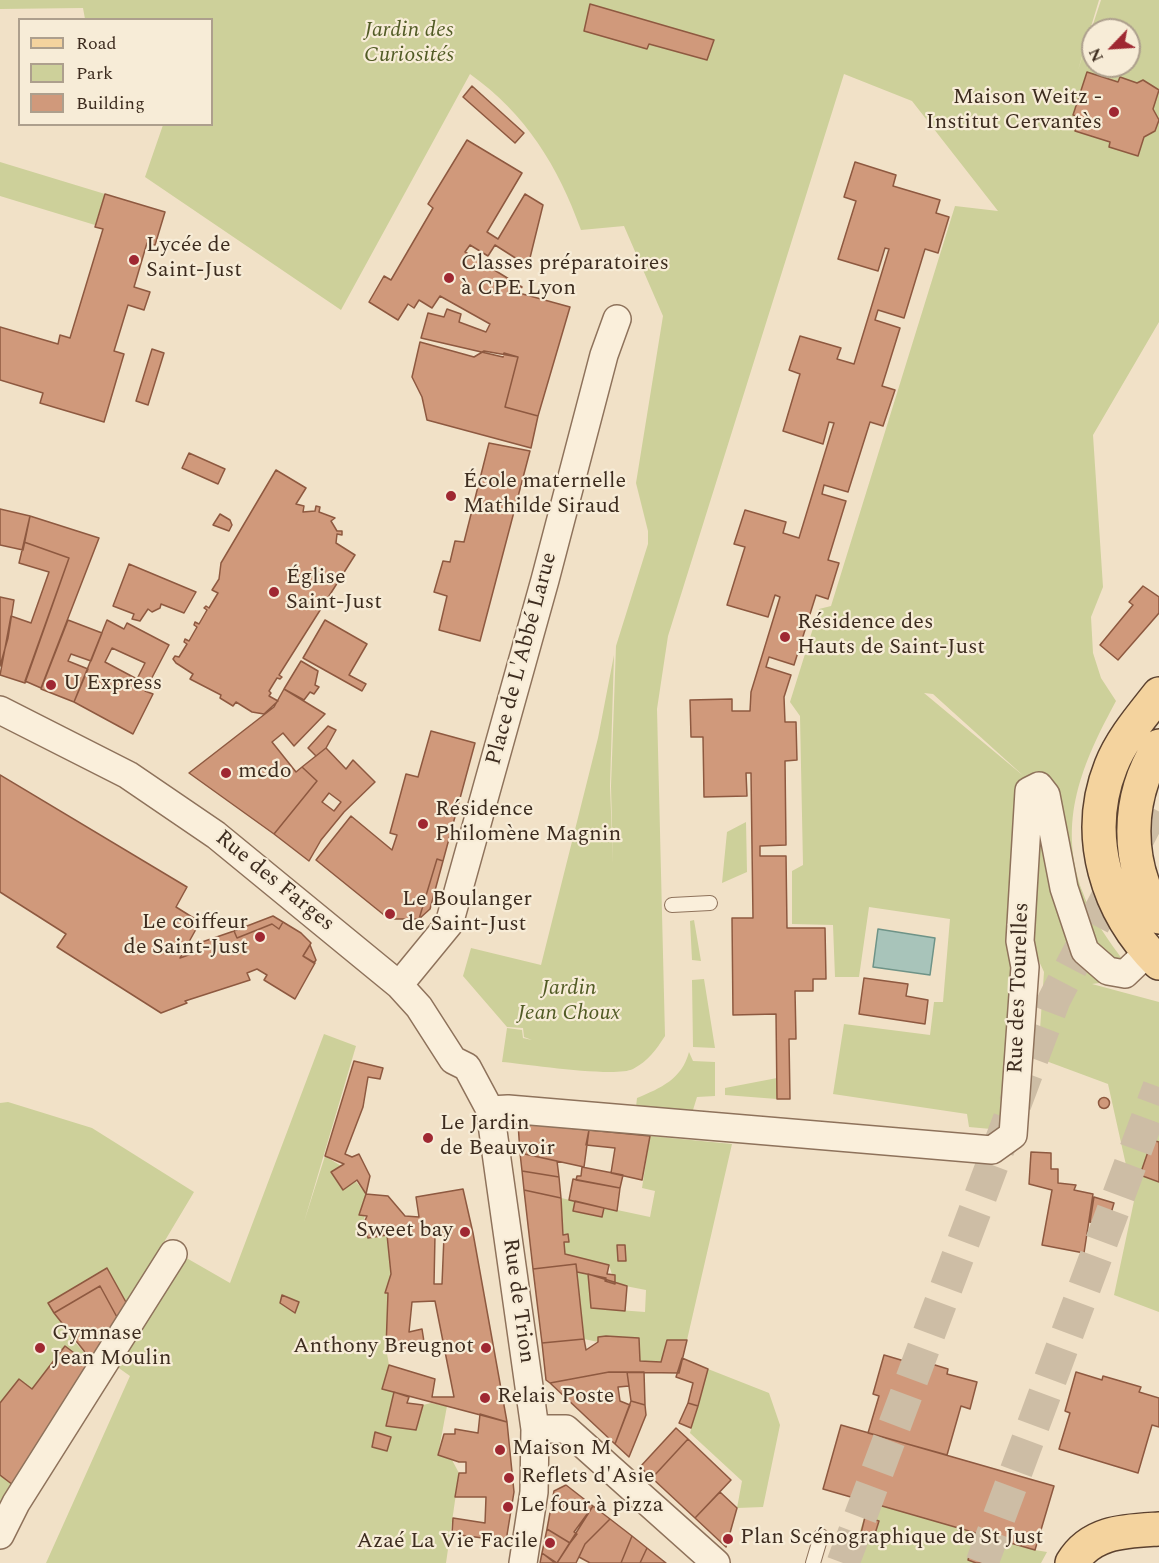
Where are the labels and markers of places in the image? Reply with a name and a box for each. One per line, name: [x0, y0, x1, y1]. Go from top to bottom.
place label: Maison Weitz - Institut Cervantès: [926, 86, 1102, 138]
marker: Maison Weitz - Institut Cervantès: [1107, 105, 1121, 119]
place label: Lycée de Saint-Just: [146, 234, 242, 286]
place label: Classes préparatoires à CPE Lyon: [461, 252, 669, 304]
marker: Lycée de Saint-Just: [127, 253, 141, 267]
marker: Classes préparatoires à CPE Lyon: [442, 271, 456, 285]
place label: École maternelle Mathilde Siraud: [463, 470, 626, 522]
marker: École maternelle Mathilde Siraud: [444, 489, 458, 503]
place label: Église Saint-Just: [286, 566, 382, 618]
marker: Église Saint-Just: [267, 585, 281, 599]
place label: Résidence des Hauts de Saint-Just: [797, 611, 985, 662]
marker: Résidence des Hauts de Saint-Just: [778, 630, 792, 644]
place label: U Express: [63, 672, 162, 698]
marker: U Express: [44, 678, 58, 692]
place label: mcdo: [238, 760, 292, 786]
marker: mcdo: [219, 766, 233, 780]
place label: Résidence Philomène Magnin: [435, 798, 621, 849]
marker: Résidence Philomène Magnin: [416, 817, 430, 831]
place label: Le Boulanger de Saint-Just: [402, 888, 532, 939]
marker: Le Boulanger de Saint-Just: [383, 907, 397, 921]
place label: Le coiffeur de Saint-Just: [124, 911, 248, 962]
marker: Le coiffeur de Saint-Just: [253, 930, 267, 944]
place label: Le Jardin de Beauvoir: [440, 1112, 555, 1164]
marker: Le Jardin de Beauvoir: [421, 1131, 435, 1145]
place label: Sweet bay: [356, 1219, 453, 1245]
marker: Sweet bay: [458, 1225, 472, 1239]
place label: Gymnase Jean Moulin: [52, 1322, 171, 1374]
place label: Anthony Breugnot: [293, 1335, 474, 1361]
marker: Gymnase Jean Moulin: [33, 1341, 47, 1355]
marker: Anthony Breugnot: [479, 1341, 493, 1355]
place label: Relais Poste: [497, 1385, 615, 1411]
marker: Relais Poste: [478, 1391, 492, 1405]
place label: Maison M: [512, 1437, 612, 1463]
marker: Maison M: [493, 1443, 507, 1457]
place label: Reflets d'Asie: [521, 1465, 655, 1491]
marker: Reflets d'Asie: [502, 1471, 516, 1485]
place label: Le four à pizza: [520, 1494, 664, 1520]
marker: Le four à pizza: [501, 1500, 515, 1514]
place label: Plan Scénographique de St Just: [740, 1526, 1043, 1552]
place label: Azaé La Vie Facile: [357, 1530, 538, 1556]
marker: Plan Scénographique de St Just: [721, 1532, 735, 1546]
marker: Azaé La Vie Facile: [543, 1536, 557, 1550]

